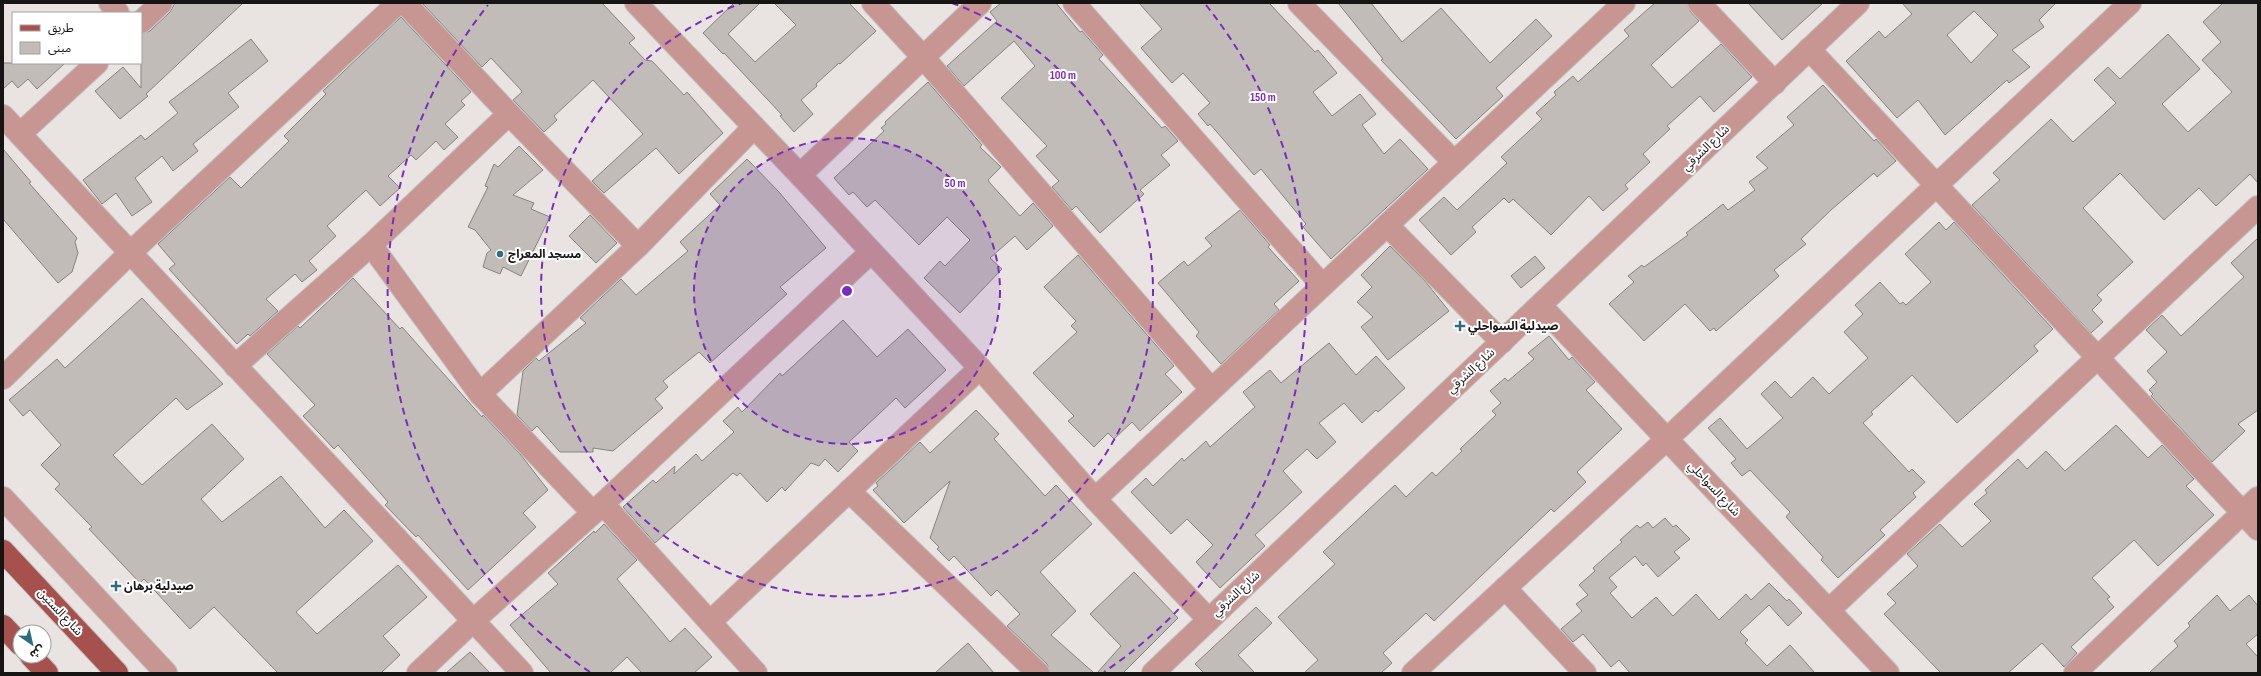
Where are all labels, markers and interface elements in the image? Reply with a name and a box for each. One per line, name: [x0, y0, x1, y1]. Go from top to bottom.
legend: [12, 12, 142, 64]
text: طريق: [48, 21, 74, 36]
text: مبنى: [48, 41, 71, 56]
text: 100 m: [1050, 68, 1076, 83]
text: 150 m: [1250, 90, 1276, 105]
street label: شارع الشرقي: [1679, 122, 1734, 176]
text: 50 m: [945, 176, 965, 191]
place label: مسجد المعراج: [508, 247, 581, 263]
marker: مسجد المعراج: [495, 249, 505, 259]
centre of rings: [840, 284, 854, 298]
place label: صيدلية السواحلي: [1468, 319, 1559, 335]
marker: صيدلية السواحلي: [1455, 321, 1465, 331]
street label: شارع الشرقي: [1444, 345, 1499, 398]
street label: شارع السواحلي: [1684, 458, 1743, 521]
street label: شارع الشرقي: [1209, 568, 1264, 621]
place label: صيدلية برهان: [124, 579, 194, 594]
marker: صيدلية برهان: [111, 581, 121, 591]
street label: شارع الستين: [34, 585, 86, 639]
north arrow: [12, 624, 52, 664]
text: ش: [27, 642, 47, 661]

